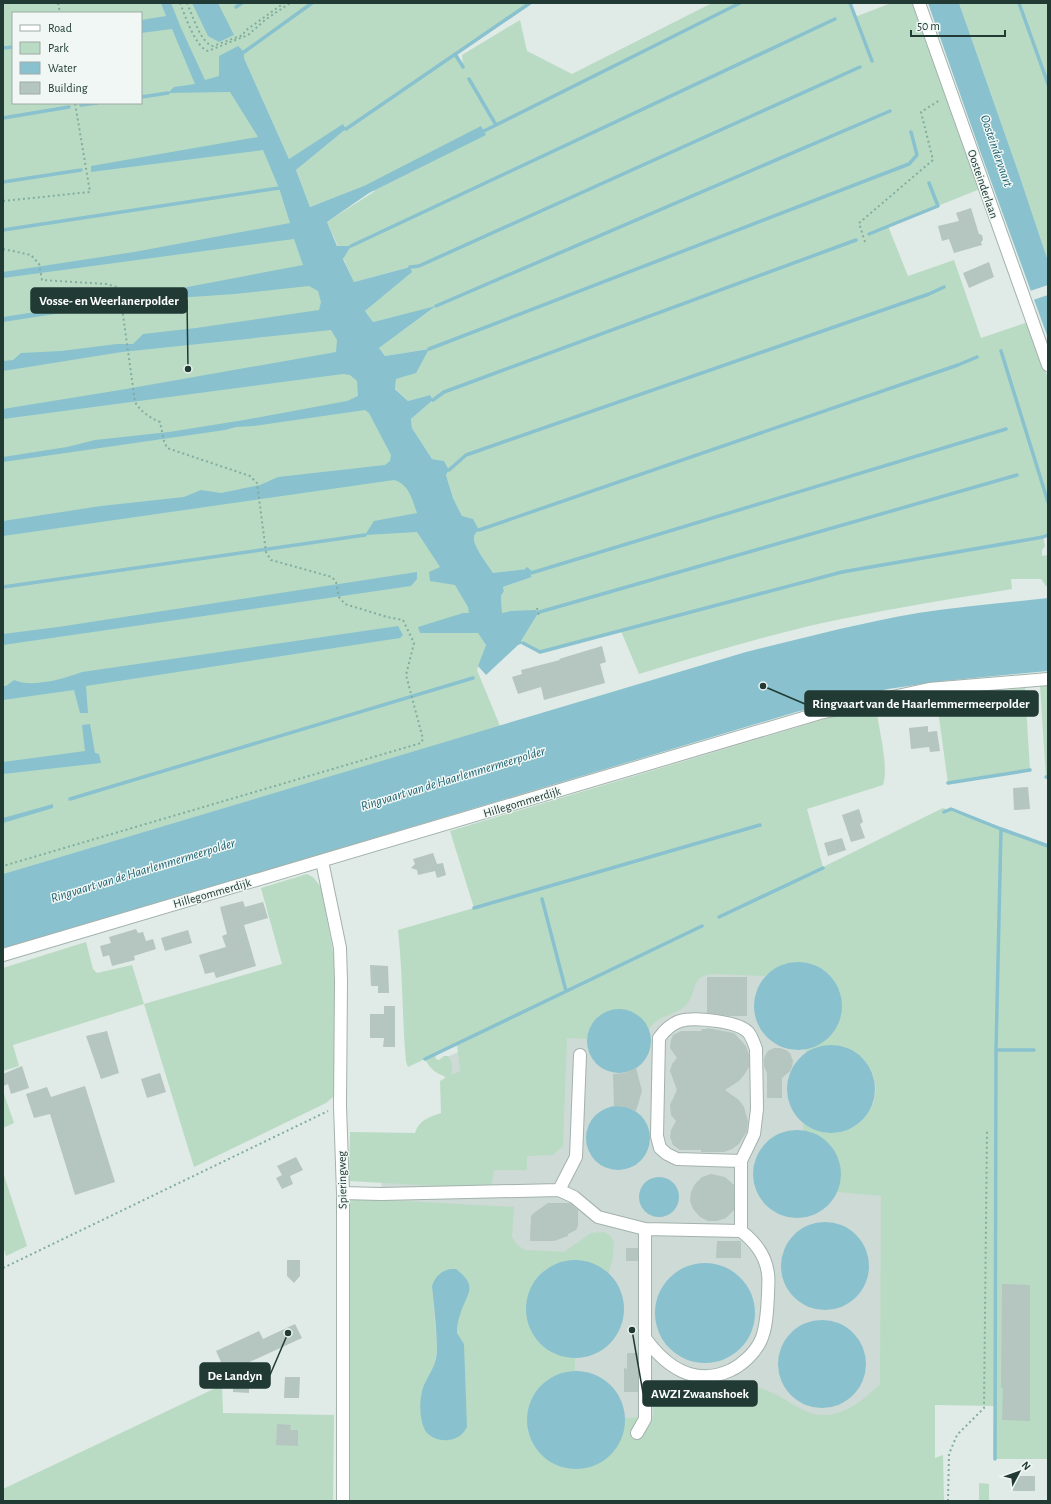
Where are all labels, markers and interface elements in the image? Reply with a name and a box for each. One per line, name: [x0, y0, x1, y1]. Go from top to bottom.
legend: [12, 12, 142, 104]
scale bar: [911, 12, 1005, 38]
text: 50 m: [917, 20, 940, 32]
text: Road: [48, 22, 72, 34]
text: Park: [48, 42, 69, 54]
text: Water: [48, 62, 77, 74]
text: Building: [48, 82, 88, 94]
water label: Oosteindervaart: [978, 113, 1015, 189]
street label: Oosteinderlaan: [966, 148, 1000, 220]
callout: Vosse- en Weerlanerpolder: [31, 288, 187, 313]
text: Vosse- en Weerlanerpolder: [39, 295, 179, 308]
callout: Ringvaart van de Haarlemmermeerpolder: [805, 691, 1038, 716]
text: Ringvaart van de Haarlemmermeerpolder: [812, 698, 1030, 711]
water label: Ringvaart van de Haarlemmermeerpolder: [359, 744, 548, 813]
street label: Hillegommerdijk: [482, 784, 563, 820]
water label: Ringvaart van de Haarlemmermeerpolder: [49, 836, 238, 905]
street label: Hillegommerdijk: [172, 876, 253, 911]
street label: Spieringweg: [335, 1151, 349, 1209]
callout: De Landyn: [200, 1363, 270, 1388]
text: De Landyn: [208, 1370, 263, 1383]
callout: AWZI Zwaanshoek: [643, 1381, 757, 1406]
text: AWZI Zwaanshoek: [651, 1388, 750, 1401]
north arrow: [999, 1452, 1039, 1492]
text: N: [1020, 1459, 1033, 1472]

